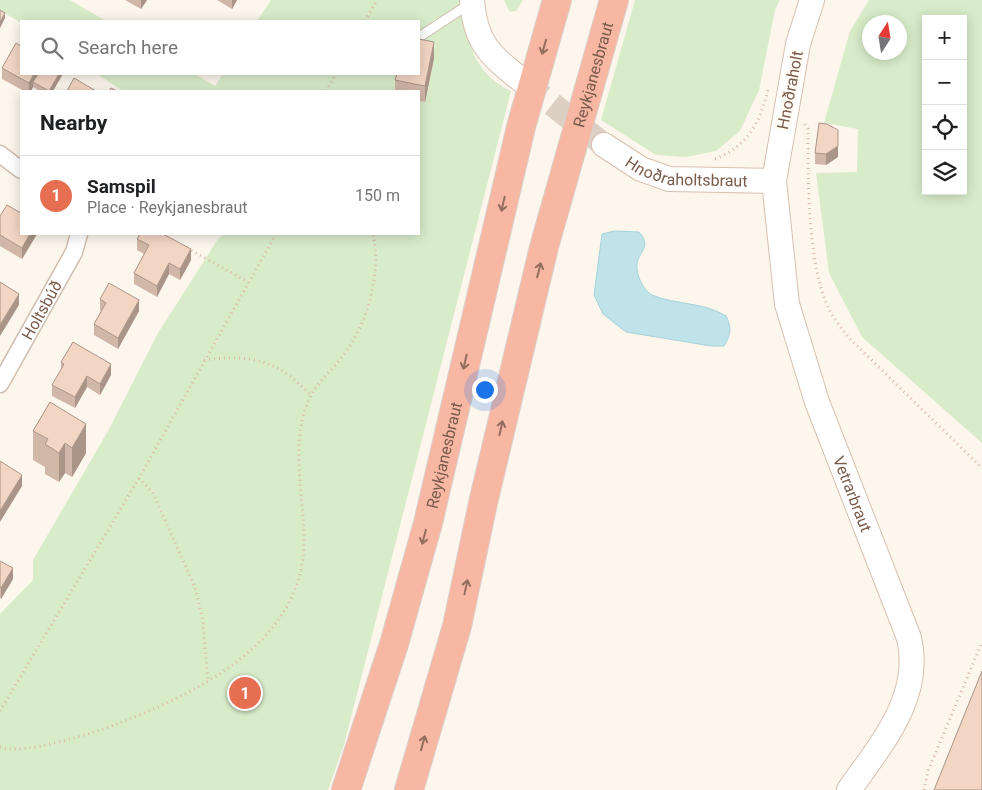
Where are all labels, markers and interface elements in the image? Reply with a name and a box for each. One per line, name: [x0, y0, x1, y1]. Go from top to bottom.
north arrow: [862, 15, 907, 60]
map controls: [922, 15, 967, 195]
button: +: [922, 15, 967, 60]
search box: [20, 20, 420, 75]
street label: Reykjanesbraut: [569, 20, 617, 130]
icon: search: [38, 34, 66, 62]
text: Search here: [78, 36, 178, 59]
one-way arrow: [539, 38, 548, 54]
street label: Hnoðraholt: [773, 49, 807, 131]
button: −: [922, 60, 967, 105]
button: locate: [922, 105, 967, 150]
text: Nearby: [40, 111, 107, 135]
button: layers: [922, 150, 967, 195]
street label: Hnoðraholtsbraut: [622, 152, 748, 190]
text: Samspil: [87, 175, 156, 198]
text: 1: [51, 186, 61, 205]
text: 150 m: [355, 186, 400, 205]
one-way arrow: [498, 196, 507, 212]
text: Place · Reykjanesbraut: [87, 198, 248, 217]
one-way arrow: [534, 262, 544, 278]
street label: Holtsbúð: [17, 277, 66, 343]
one-way arrow: [460, 354, 469, 370]
your location: [472, 377, 498, 403]
street label: Reykjanesbraut: [422, 400, 466, 510]
one-way arrow: [497, 420, 506, 436]
street label: Vetrarbraut: [829, 453, 876, 534]
one-way arrow: [418, 529, 428, 545]
one-way arrow: [461, 579, 471, 595]
pin: 1: [229, 674, 261, 712]
one-way arrow: [419, 736, 429, 752]

